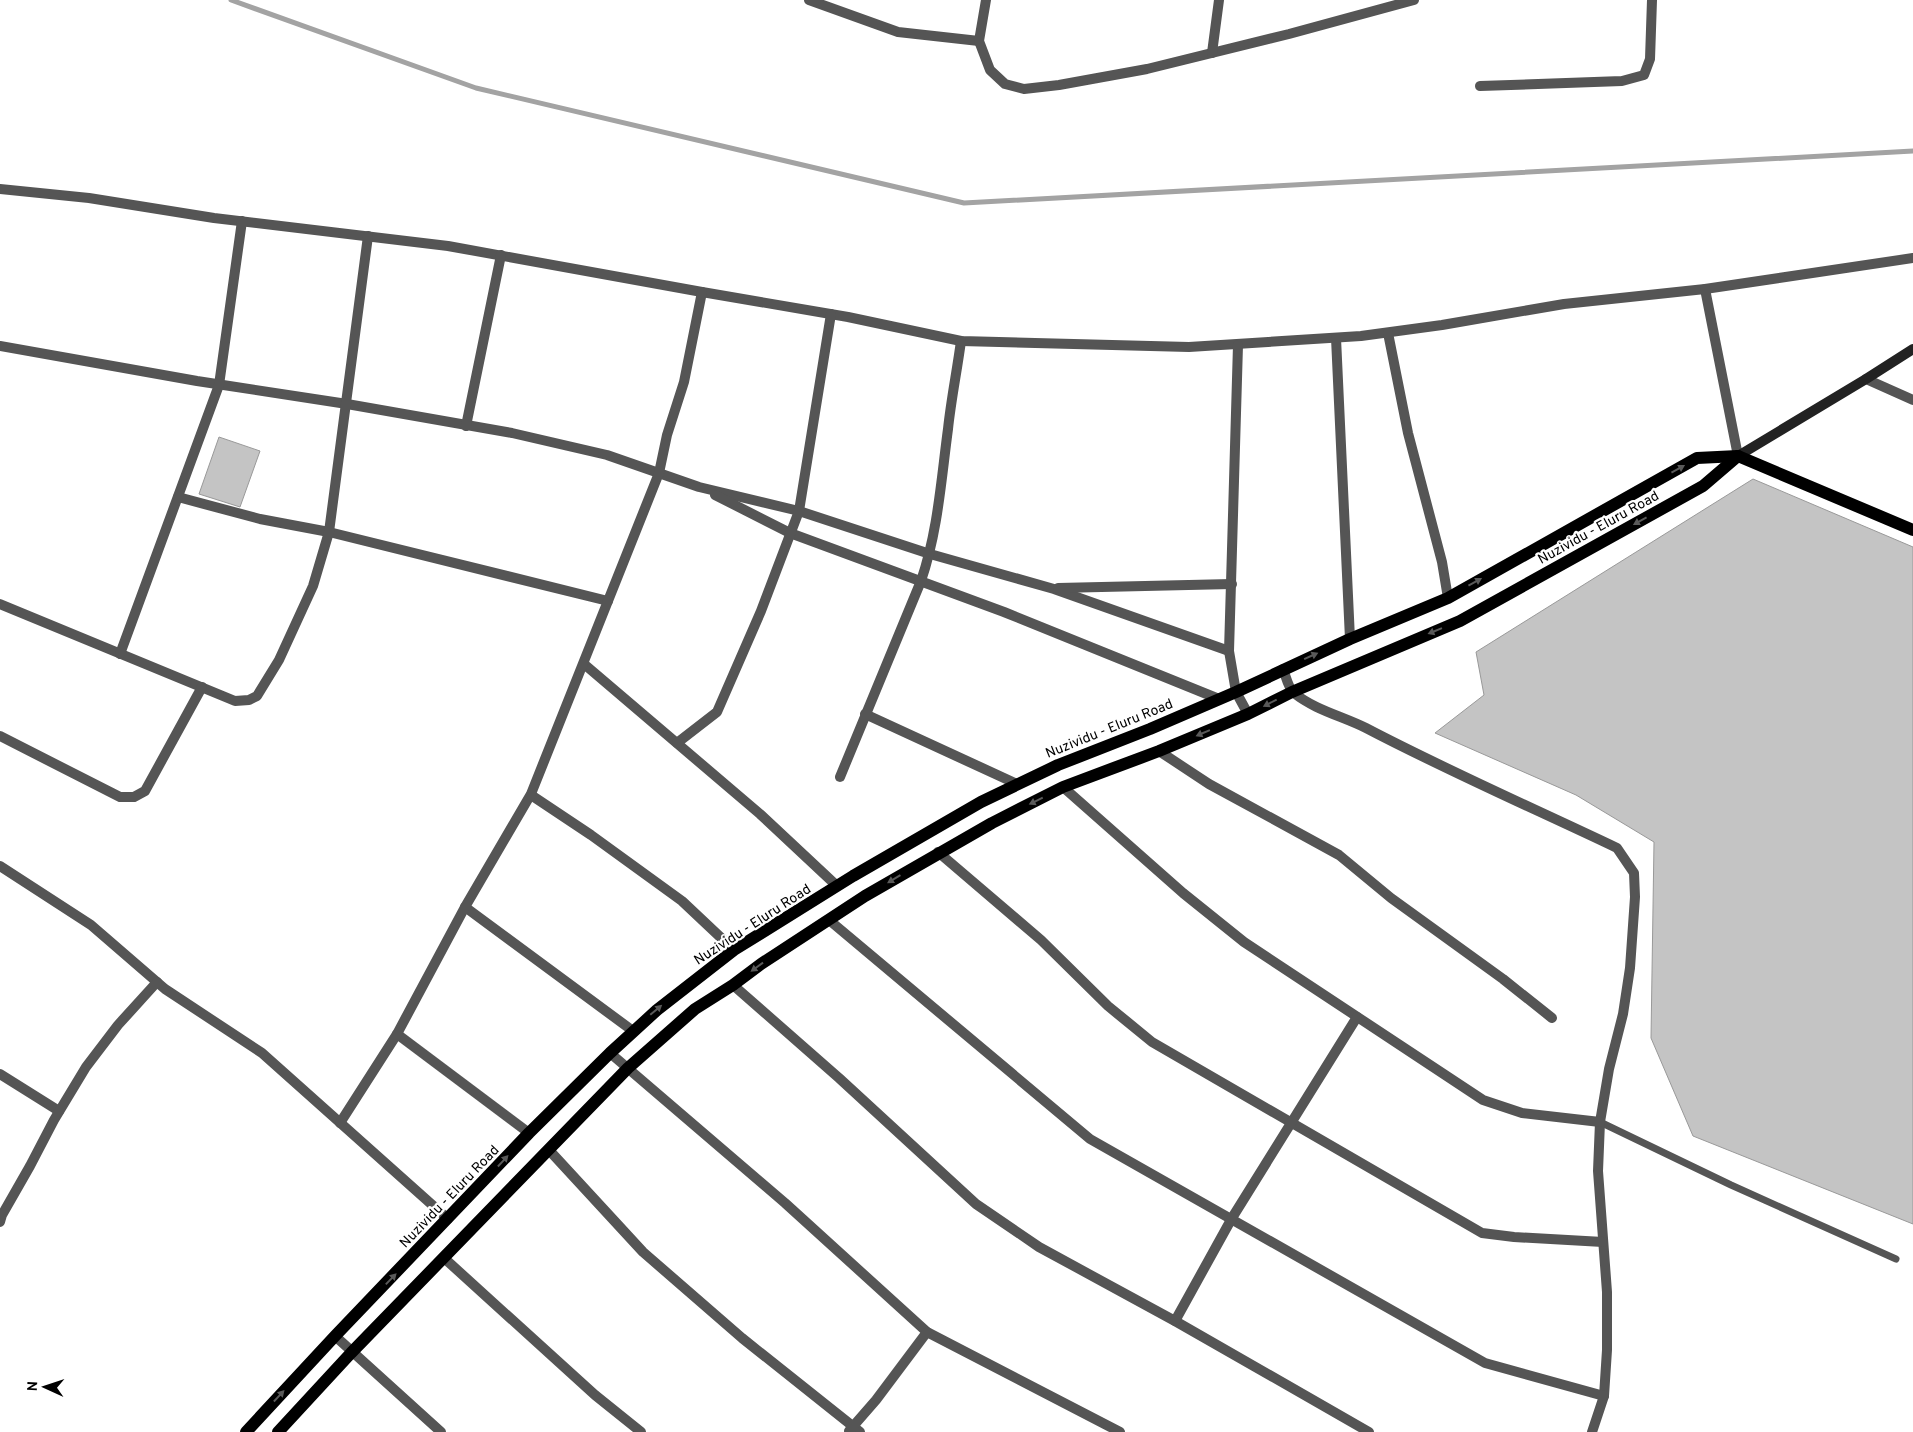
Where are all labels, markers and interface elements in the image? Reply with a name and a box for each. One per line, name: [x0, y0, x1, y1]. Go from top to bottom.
one-way arrow: [1672, 464, 1685, 473]
street label: Nuzividu - Eluru Road: [1535, 488, 1662, 569]
one-way arrow: [1633, 517, 1646, 526]
one-way arrow: [1469, 578, 1482, 587]
one-way arrow: [1428, 628, 1442, 636]
one-way arrow: [1304, 652, 1319, 661]
street label: Nuzividu - Eluru Road: [1043, 696, 1176, 763]
one-way arrow: [1263, 699, 1277, 707]
one-way arrow: [1196, 729, 1210, 737]
one-way arrow: [1029, 797, 1043, 805]
one-way arrow: [887, 874, 900, 883]
street label: Nuzividu - Eluru Road: [691, 881, 814, 969]
one-way arrow: [750, 962, 764, 972]
one-way arrow: [649, 1005, 662, 1016]
street label: Nuzividu - Eluru Road: [397, 1142, 503, 1252]
one-way arrow: [497, 1155, 509, 1167]
one-way arrow: [385, 1273, 397, 1285]
north arrow: [20, 1362, 70, 1412]
text: N: [25, 1381, 42, 1392]
one-way arrow: [273, 1391, 285, 1403]

